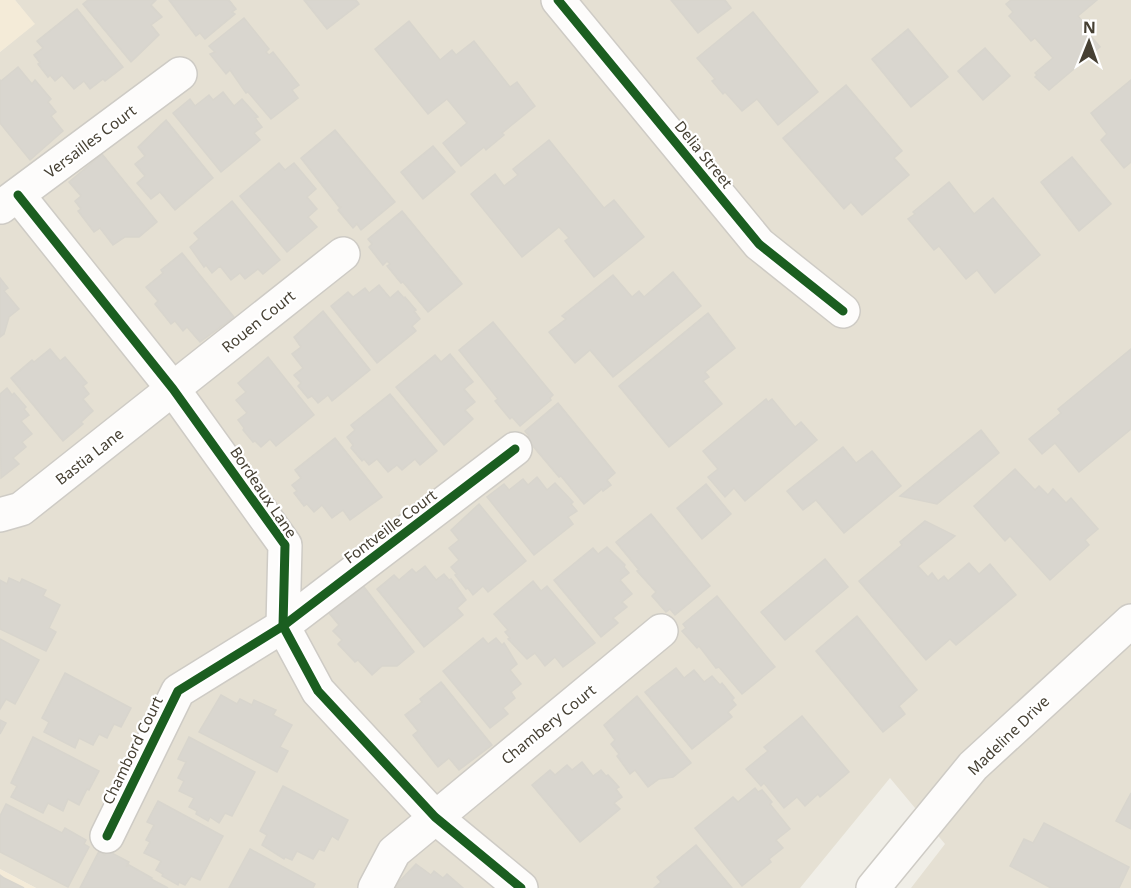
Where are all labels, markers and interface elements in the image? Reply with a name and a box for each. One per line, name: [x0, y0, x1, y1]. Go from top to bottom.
north arrow: [1059, 12, 1119, 72]
text: N: [1083, 16, 1096, 38]
street label: Versailles Court: [40, 100, 140, 182]
street label: Delia Street: [671, 116, 738, 192]
street label: Rouen Court: [217, 285, 299, 357]
street label: Bastia Lane: [51, 423, 127, 489]
street label: Bordeaux Lane: [226, 442, 302, 542]
street label: Fontveille Court: [340, 484, 441, 567]
street label: Chambery Court: [497, 679, 600, 768]
street label: Madeline Drive: [963, 691, 1053, 779]
street label: Chambord Court: [97, 692, 167, 807]

